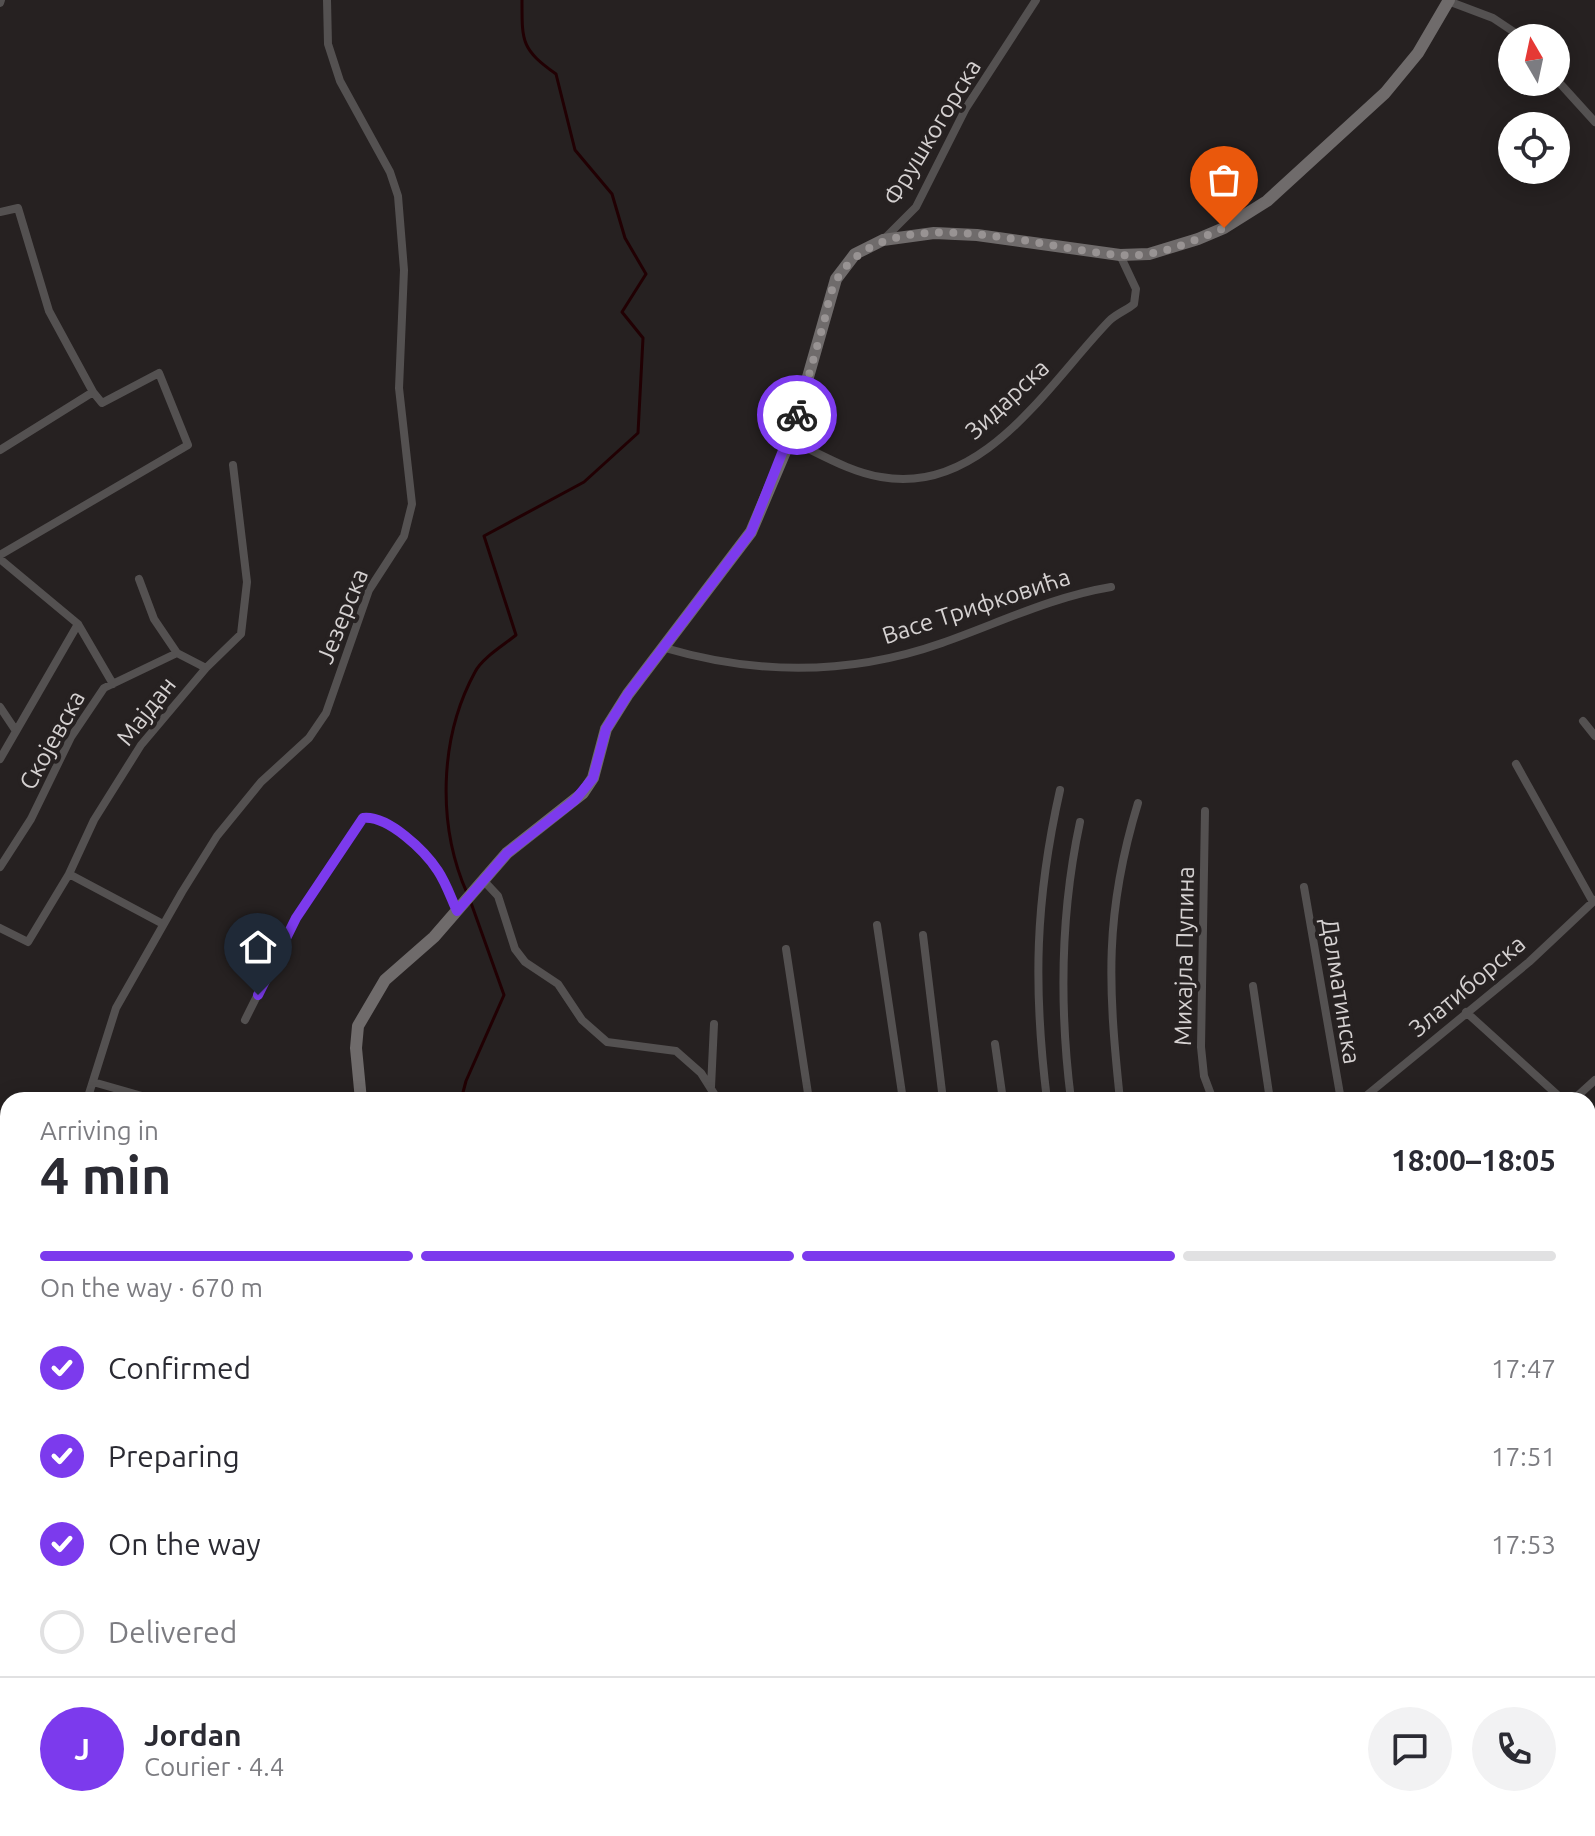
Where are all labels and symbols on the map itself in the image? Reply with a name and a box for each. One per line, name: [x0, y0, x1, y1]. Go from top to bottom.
north arrow: [1498, 24, 1570, 96]
street label: Фрушкогорска: [878, 54, 986, 210]
pin: [1190, 146, 1258, 228]
street label: Зидарска: [960, 354, 1054, 444]
courier: [757, 375, 837, 455]
street label: Васе Трифковића: [879, 563, 1073, 649]
street label: Језерска: [311, 565, 373, 667]
street label: Мајдан: [111, 671, 181, 751]
street label: Скојевска: [14, 686, 90, 794]
street label: Михајла Пупина: [1169, 866, 1199, 1046]
pin: [224, 913, 292, 995]
street label: Далматинска: [1316, 916, 1366, 1066]
street label: Златиборска: [1404, 930, 1530, 1042]

